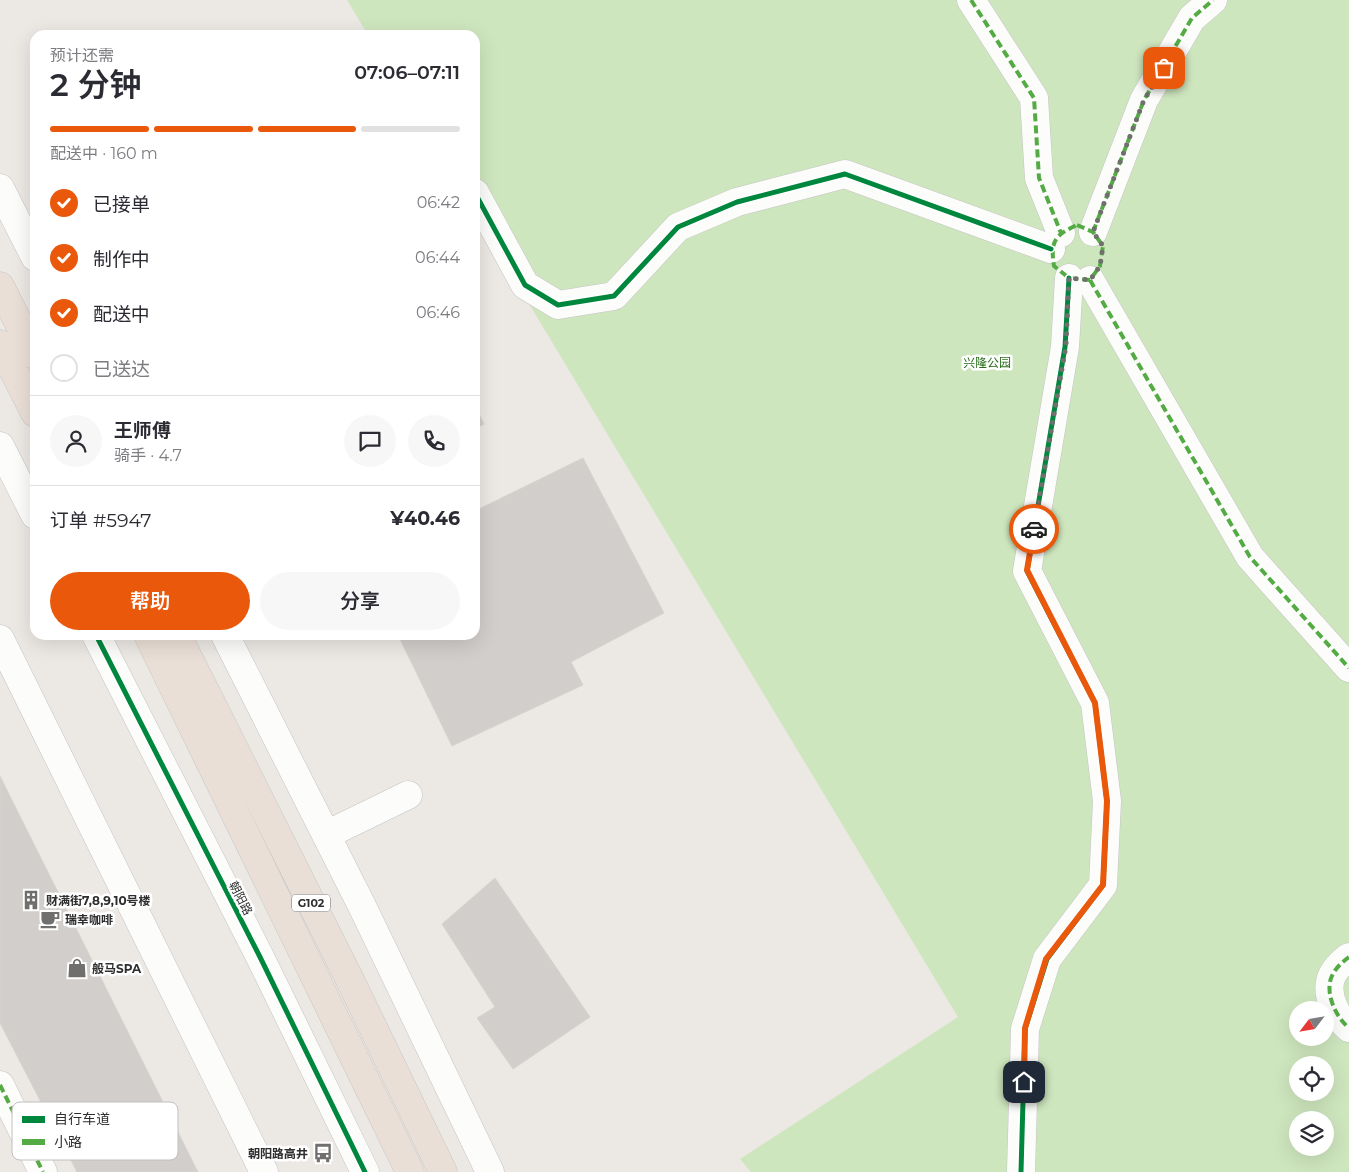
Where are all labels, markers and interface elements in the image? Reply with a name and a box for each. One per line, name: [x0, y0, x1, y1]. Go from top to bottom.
text: 预计还需: [50, 46, 114, 65]
pin: [1143, 47, 1185, 89]
icon: bag: [1150, 54, 1178, 82]
text: 07:06–07:11: [354, 61, 460, 84]
text: 2 分钟: [50, 65, 141, 104]
text: 配送中 · 160 m: [50, 144, 158, 163]
icon: check: [50, 189, 78, 217]
text: 已接单: [93, 193, 150, 216]
text: 06:42: [417, 193, 460, 212]
icon: check: [50, 244, 78, 272]
text: 制作中: [93, 248, 150, 271]
text: 06:44: [415, 248, 460, 267]
icon: check: [50, 299, 78, 327]
text: 配送中: [93, 303, 150, 326]
text: 06:46: [416, 303, 460, 322]
park label: 兴隆公园: [963, 355, 1011, 370]
text: 已送达: [93, 358, 150, 381]
button: person: [50, 415, 102, 467]
button: chat: [344, 415, 396, 467]
button: phone: [408, 415, 460, 467]
text: 王师傅: [114, 419, 171, 442]
text: 骑手 · 4.7: [114, 446, 182, 465]
courier: [1009, 504, 1059, 554]
text: ¥40.46: [390, 507, 460, 530]
text: 订单 #5947: [50, 509, 151, 532]
icon: car: [1020, 515, 1048, 543]
button: 帮助: [50, 572, 250, 630]
button: 分享: [260, 572, 460, 630]
street label: 朝阳路: [226, 879, 256, 917]
building icon: 财满街7,8,9,10号楼: [20, 889, 42, 911]
place label: 财满街7,8,9,10号楼: [46, 893, 151, 908]
road number: G102: [292, 894, 330, 911]
cafe icon: 瑞幸咖啡: [39, 908, 61, 930]
place label: 瑞幸咖啡: [65, 912, 113, 927]
shop icon: 般马SPA: [66, 957, 88, 979]
place label: 般马SPA: [92, 961, 142, 976]
north arrow: [1289, 1001, 1334, 1046]
map controls: [1289, 1001, 1334, 1156]
button: locate: [1289, 1056, 1334, 1101]
pin: [1003, 1061, 1045, 1103]
icon: home: [1010, 1068, 1038, 1096]
legend: [12, 1102, 178, 1160]
text: 自行车道: [54, 1110, 110, 1128]
button: layers: [1289, 1111, 1334, 1156]
text: 小路: [54, 1133, 82, 1151]
bus stop icon: 朝阳路高井: [312, 1142, 334, 1164]
place label: 朝阳路高井: [248, 1146, 308, 1161]

